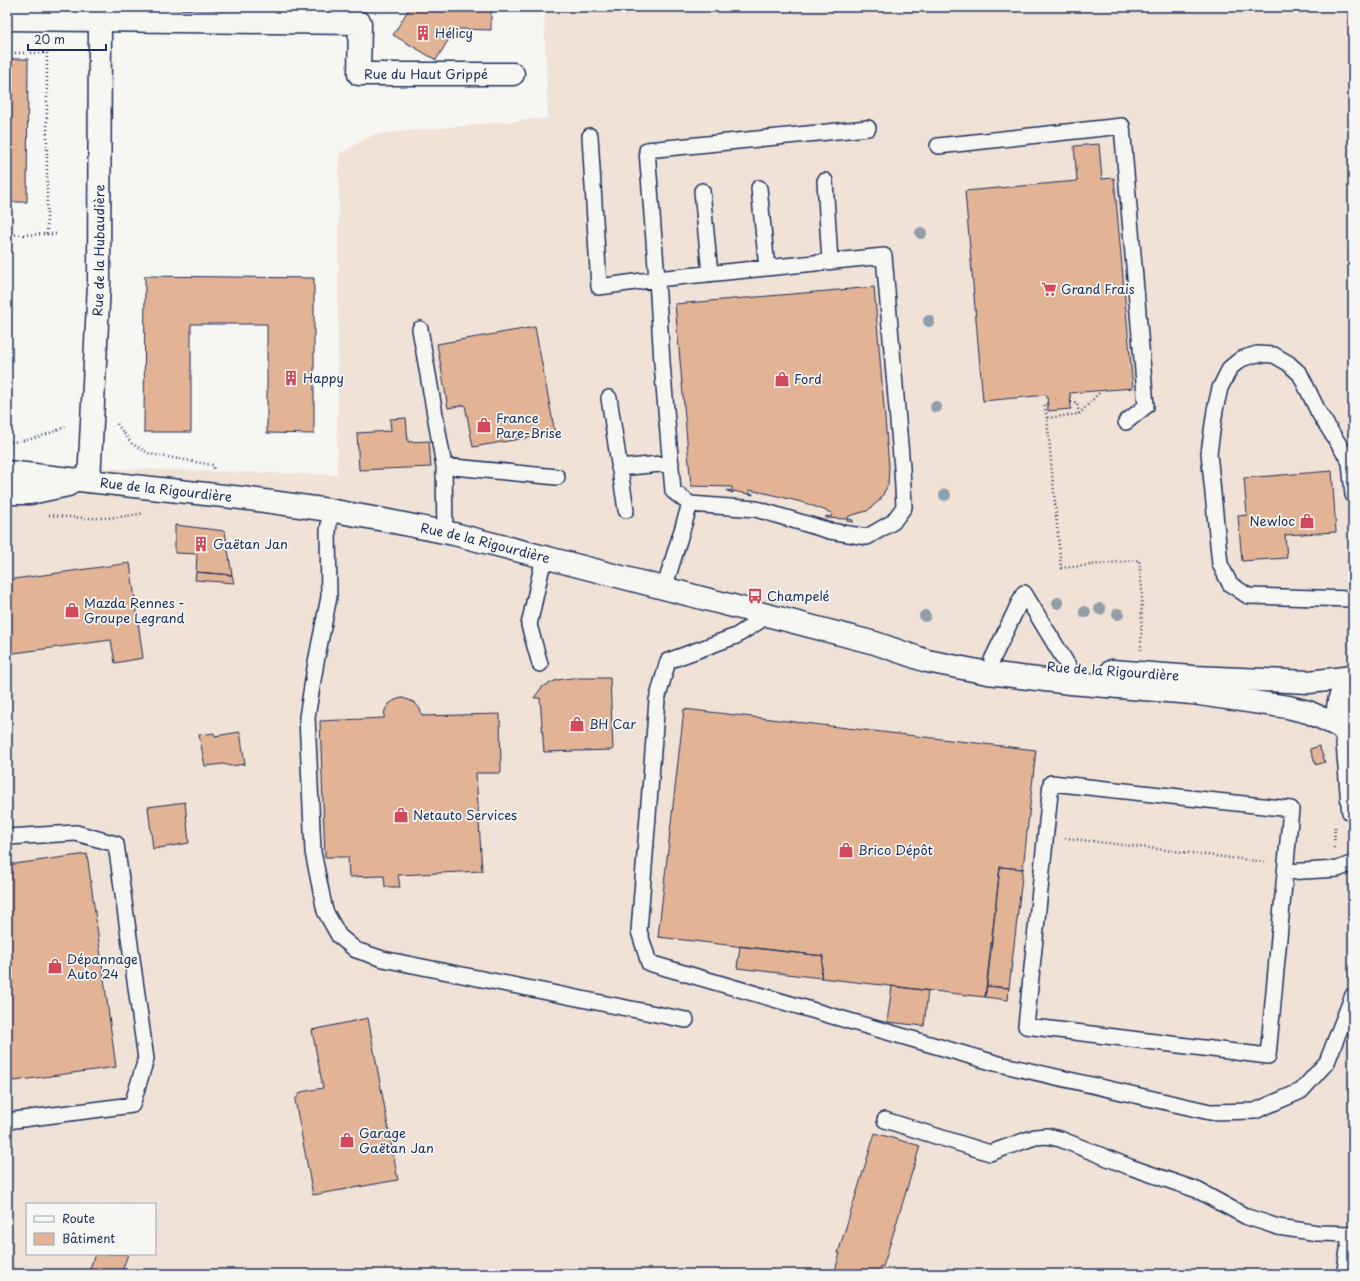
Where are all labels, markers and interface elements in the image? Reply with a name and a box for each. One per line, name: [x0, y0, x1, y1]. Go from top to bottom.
place label: Hélicy: [435, 23, 473, 42]
building icon: Hélicy: [414, 24, 432, 42]
scale bar: [28, 26, 106, 52]
text: 20 m: [34, 30, 65, 48]
street label: Rue du Haut Grippé: [364, 64, 488, 83]
street label: Rue de la Hubaudière: [87, 184, 108, 317]
place label: Grand Frais: [1061, 279, 1135, 298]
supermarket icon: Grand Frais: [1040, 280, 1058, 298]
place label: Happy: [303, 368, 344, 387]
building icon: Happy: [282, 369, 300, 387]
place label: Ford: [794, 369, 822, 388]
shop icon: Ford: [773, 370, 791, 388]
place label: France Pare-Brise: [496, 408, 562, 442]
shop icon: France Pare-Brise: [475, 416, 493, 434]
street label: Rue de la Rigourdière: [99, 472, 233, 506]
place label: Newloc: [1249, 511, 1295, 530]
shop icon: Newloc: [1298, 512, 1316, 530]
street label: Rue de la Rigourdière: [419, 518, 552, 567]
place label: Gaëtan Jan: [213, 534, 288, 553]
building icon: Gaëtan Jan: [192, 535, 210, 553]
place label: Champelé: [767, 586, 830, 605]
bus stop icon: Champelé: [746, 587, 764, 605]
place label: Mazda Rennes - Groupe Legrand: [84, 593, 185, 627]
shop icon: Mazda Rennes - Groupe Legrand: [63, 601, 81, 619]
street label: Rue de la Rigourdière: [1046, 656, 1180, 685]
place label: BH Car: [589, 714, 636, 733]
shop icon: BH Car: [568, 715, 586, 733]
place label: Netauto Services: [413, 805, 517, 824]
shop icon: Netauto Services: [392, 806, 410, 824]
place label: Brico Dépôt: [858, 840, 933, 859]
shop icon: Brico Dépôt: [837, 841, 855, 859]
place label: Dépannage Auto 24: [67, 949, 138, 983]
shop icon: Dépannage Auto 24: [46, 957, 64, 975]
place label: Garage Gaëtan Jan: [359, 1123, 434, 1157]
shop icon: Garage Gaëtan Jan: [338, 1131, 356, 1149]
legend: [26, 1203, 156, 1255]
text: Route: [62, 1209, 95, 1227]
text: Bâtiment: [62, 1229, 115, 1247]

